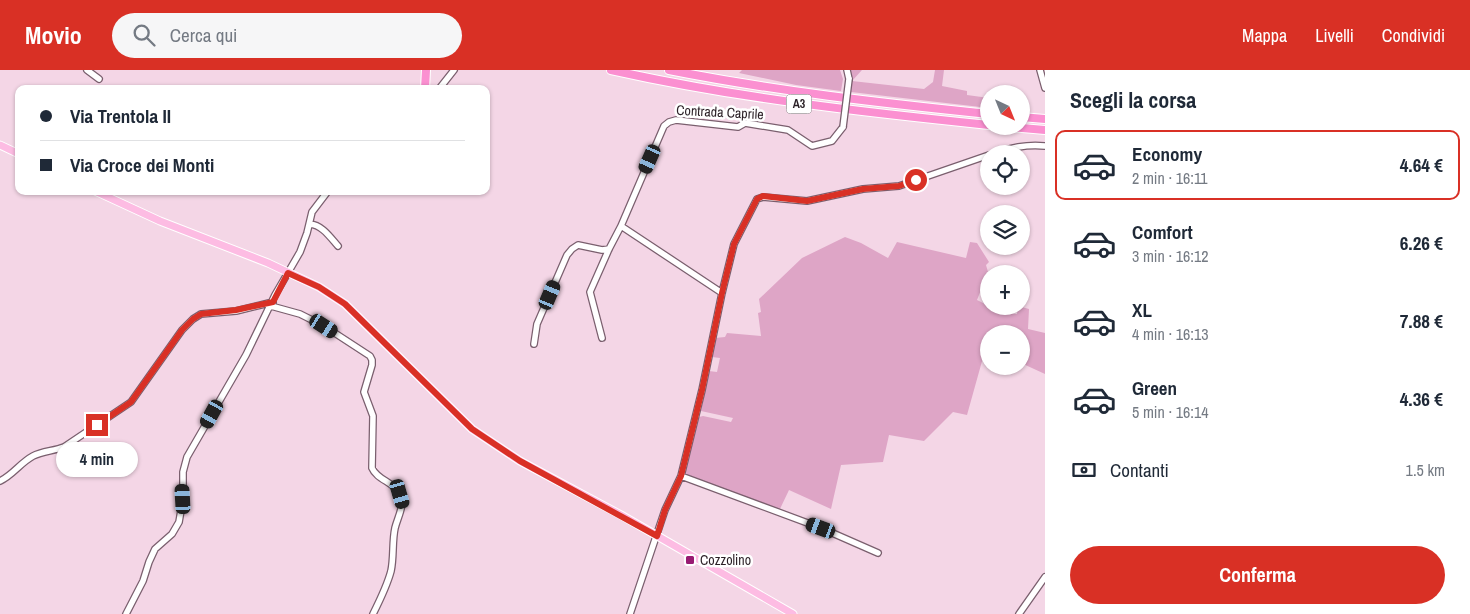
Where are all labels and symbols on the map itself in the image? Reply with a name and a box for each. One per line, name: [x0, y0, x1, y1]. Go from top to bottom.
north arrow: [980, 85, 1030, 135]
road number: A3: [786, 94, 812, 114]
street label: Contrada Caprile: [676, 101, 764, 123]
car: [637, 142, 662, 176]
route start: [905, 169, 927, 191]
car: [537, 278, 562, 312]
car: [307, 312, 340, 340]
car: [198, 397, 225, 431]
route end: [86, 414, 108, 436]
callout: 4 min: [56, 442, 138, 478]
car: [388, 478, 411, 510]
car: [174, 484, 191, 514]
car: [804, 516, 837, 540]
place label: Cozzolino: [700, 551, 751, 569]
marker: Cozzolino: [684, 554, 696, 566]

